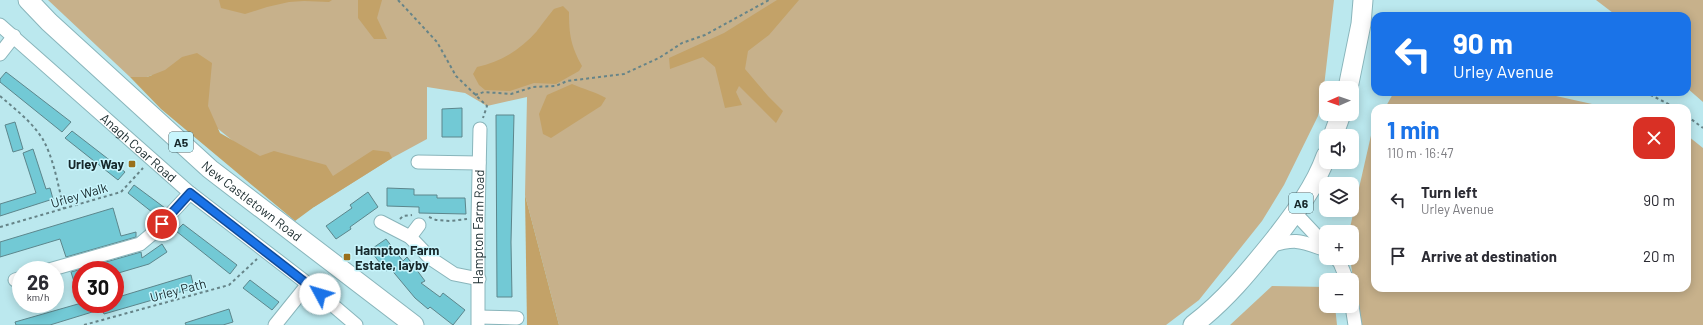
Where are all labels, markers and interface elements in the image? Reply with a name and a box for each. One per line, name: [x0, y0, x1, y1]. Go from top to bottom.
text: 90 m: [1453, 26, 1513, 60]
icon: left: [1387, 28, 1439, 80]
text: Urley Avenue: [1453, 60, 1554, 82]
north arrow: [1319, 81, 1359, 121]
map controls: [1319, 81, 1359, 313]
street label: Anagh Coar Road: [97, 110, 180, 185]
text: 1 min: [1387, 115, 1440, 144]
button: close: [1633, 117, 1675, 159]
button: sound: [1319, 129, 1359, 169]
road number: A5: [169, 132, 193, 152]
text: 110 m · 16:47: [1387, 145, 1453, 161]
place label: Urley Way: [68, 156, 124, 172]
street label: New Castletown Road: [198, 157, 305, 244]
marker: Urley Way: [127, 159, 137, 169]
street label: Hampton Farm Road: [470, 169, 487, 284]
button: layers: [1319, 177, 1359, 217]
street label: Urley Walk: [49, 179, 110, 211]
text: Turn left: [1421, 183, 1477, 201]
icon: left: [1387, 189, 1409, 211]
text: 90 m: [1643, 191, 1675, 209]
road number: A6: [1289, 193, 1313, 213]
text: Urley Avenue: [1421, 201, 1494, 217]
pin: [145, 207, 179, 241]
icon: arrive: [151, 213, 173, 235]
button: +: [1319, 225, 1359, 265]
place label: Hampton Farm Estate, layby: [355, 242, 440, 273]
icon: arrive: [1387, 245, 1409, 267]
text: Arrive at destination: [1421, 247, 1557, 265]
text: 20 m: [1643, 247, 1675, 265]
marker: Hampton Farm Estate, layby: [342, 252, 352, 262]
speed limit sign: 30: [72, 261, 124, 313]
text: 26: [27, 270, 49, 294]
position arrow: [299, 273, 341, 315]
button: −: [1319, 273, 1359, 313]
street label: Urley Path: [148, 275, 208, 305]
text: km/h: [27, 291, 49, 303]

